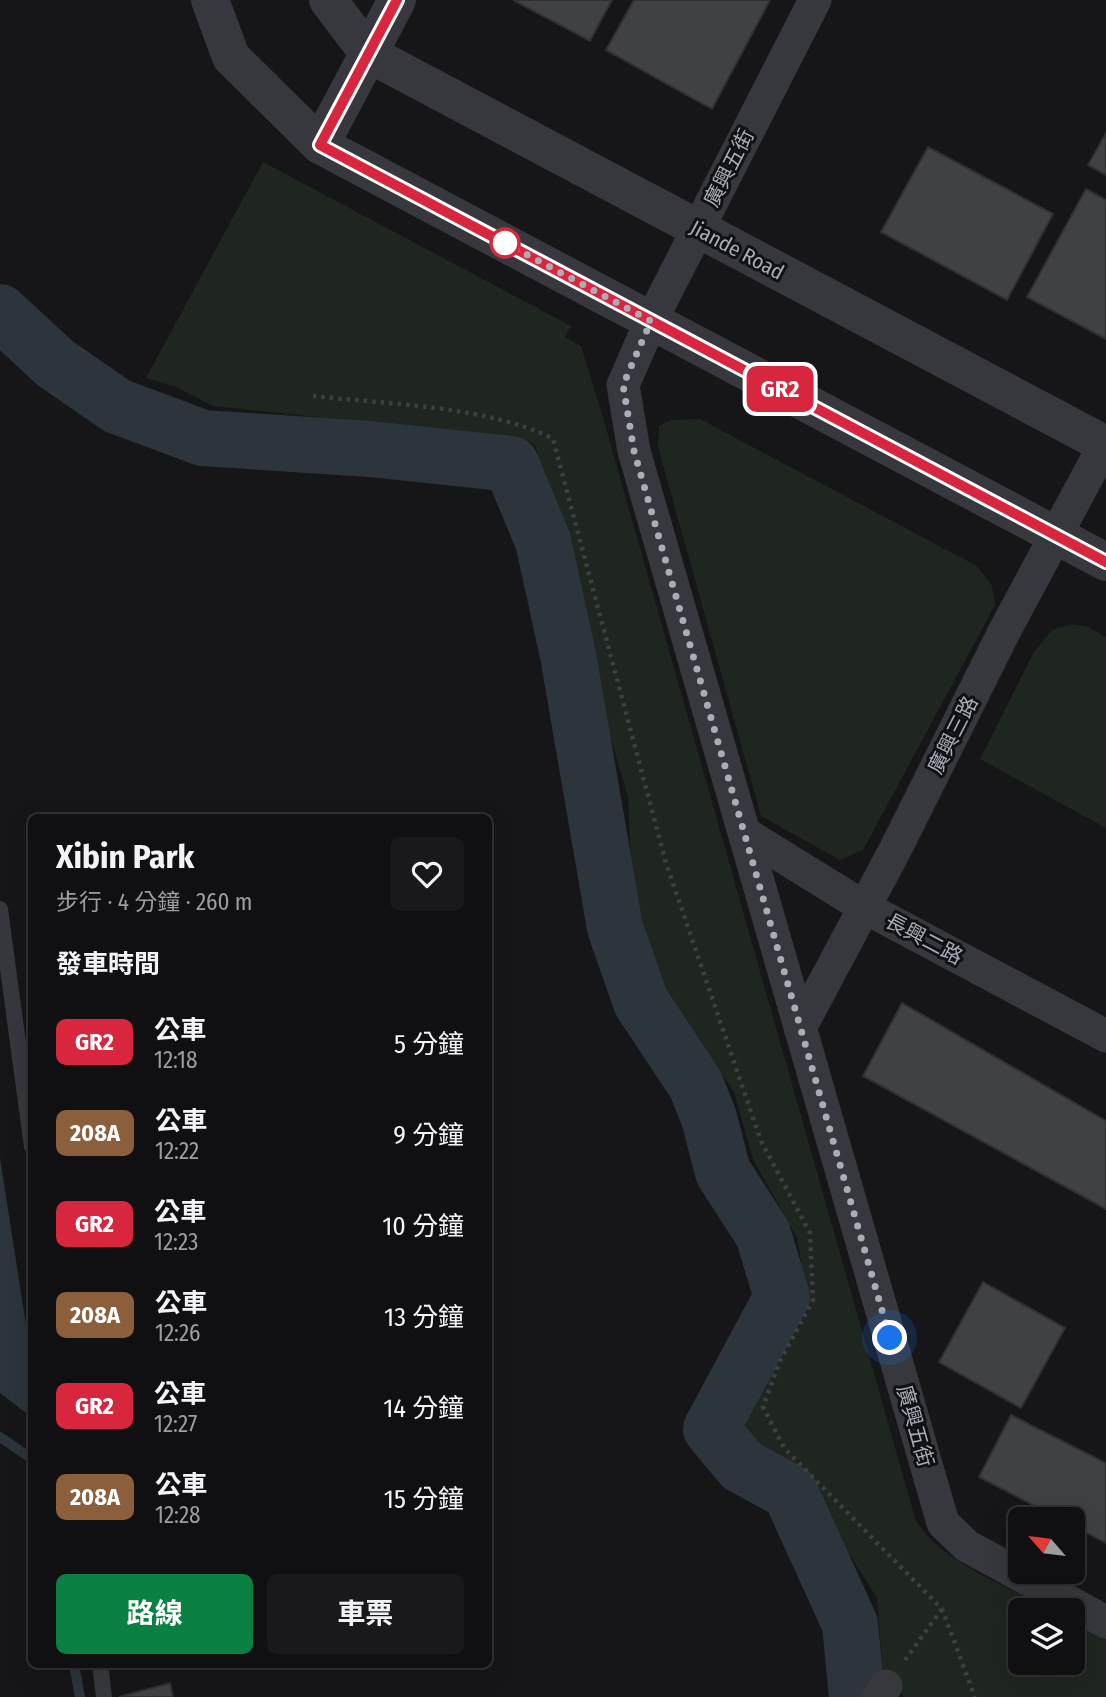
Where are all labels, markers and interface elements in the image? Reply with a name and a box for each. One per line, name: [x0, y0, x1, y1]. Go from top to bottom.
street label: 廣興五街: [698, 125, 760, 211]
street label: Jiande Road: [686, 214, 788, 286]
unlabelled marker: [490, 228, 520, 258]
line badge: GR2: [740, 366, 820, 412]
text: GR2: [761, 375, 799, 403]
street label: 廣興三路: [922, 692, 984, 778]
text: Xibin Park: [56, 837, 194, 877]
button: heart: [390, 837, 464, 911]
text: 步行 · 4 分鐘 · 260 m: [56, 888, 253, 916]
street label: 長興二路: [881, 908, 967, 970]
text: 發車時間: [56, 949, 160, 980]
text: 公車: [154, 1015, 206, 1046]
text: GR2: [75, 1028, 114, 1056]
text: 5 分鐘: [394, 1029, 464, 1060]
text: 12:18: [154, 1046, 198, 1074]
text: 公車: [155, 1106, 207, 1137]
text: 208A: [70, 1119, 120, 1147]
text: 9 分鐘: [393, 1120, 464, 1151]
text: 12:22: [155, 1137, 199, 1165]
text: 公車: [154, 1197, 206, 1228]
text: GR2: [75, 1210, 114, 1238]
text: 10 分鐘: [382, 1211, 464, 1242]
text: 12:23: [154, 1228, 198, 1256]
text: 公車: [155, 1288, 207, 1319]
text: 208A: [70, 1301, 120, 1329]
text: 13 分鐘: [384, 1302, 464, 1333]
text: 12:26: [155, 1319, 200, 1347]
your location: [872, 1320, 907, 1355]
text: 公車: [154, 1379, 206, 1410]
street label: 廣興五街: [891, 1382, 939, 1470]
text: GR2: [75, 1392, 114, 1420]
text: 14 分鐘: [383, 1393, 464, 1424]
text: 12:27: [154, 1410, 197, 1438]
text: 公車: [155, 1470, 207, 1501]
text: 208A: [70, 1483, 120, 1511]
text: 15 分鐘: [384, 1484, 464, 1515]
text: 12:28: [155, 1501, 201, 1529]
north arrow: [1008, 1507, 1085, 1584]
map controls: [1008, 1507, 1085, 1675]
button: 路線: [56, 1574, 253, 1654]
button: 車票: [267, 1574, 464, 1654]
button: layers: [1008, 1598, 1085, 1675]

